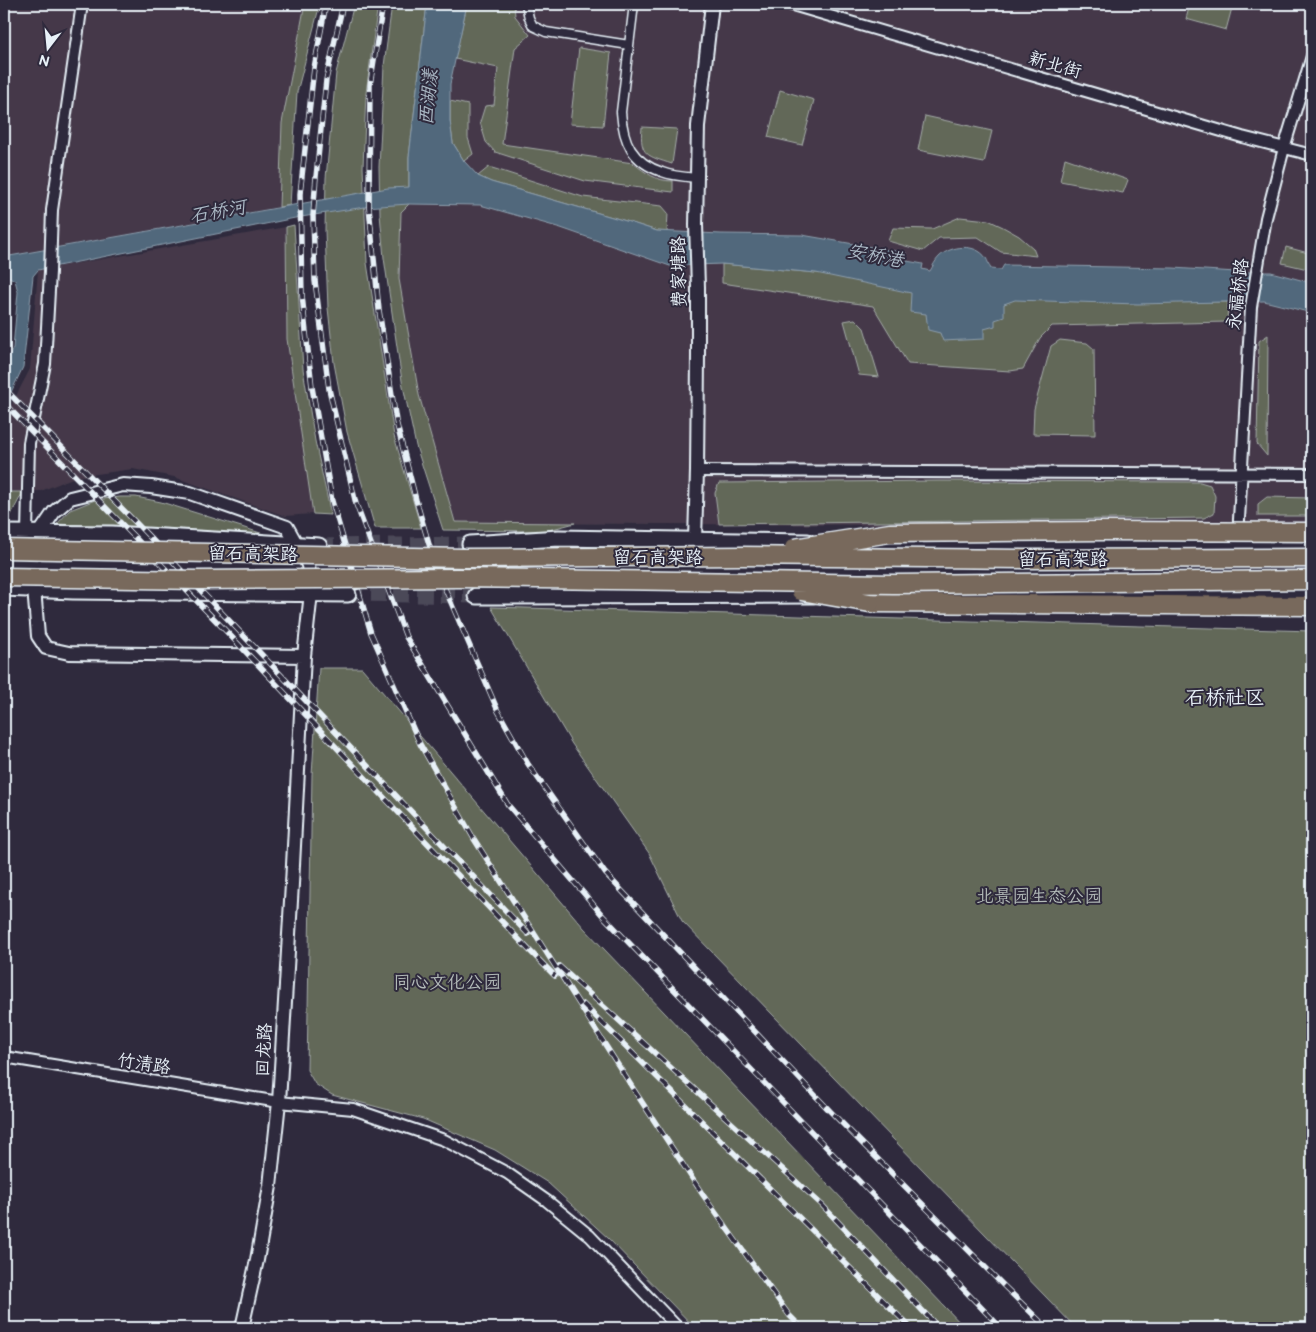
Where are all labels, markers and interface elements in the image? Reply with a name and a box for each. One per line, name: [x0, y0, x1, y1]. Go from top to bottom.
north arrow: [22, 22, 72, 72]
street label: 新北街: [1026, 47, 1084, 83]
text: N: [37, 50, 52, 70]
water label: 西湖漾: [415, 67, 443, 126]
water label: 石桥河: [188, 195, 251, 228]
street label: 费家塘路: [668, 236, 690, 308]
water label: 安桥港: [845, 239, 907, 273]
street label: 永福桥路: [1223, 257, 1253, 331]
street label: 留石高架路: [208, 543, 298, 565]
street label: 留石高架路: [613, 547, 703, 568]
street label: 留石高架路: [1018, 549, 1108, 570]
district label: 石桥社区: [1185, 686, 1265, 710]
park label: 北景园生态公园: [976, 886, 1102, 907]
park label: 同心文化公园: [393, 972, 501, 993]
street label: 回龙路: [252, 1022, 276, 1078]
street label: 竹清路: [116, 1049, 172, 1079]

